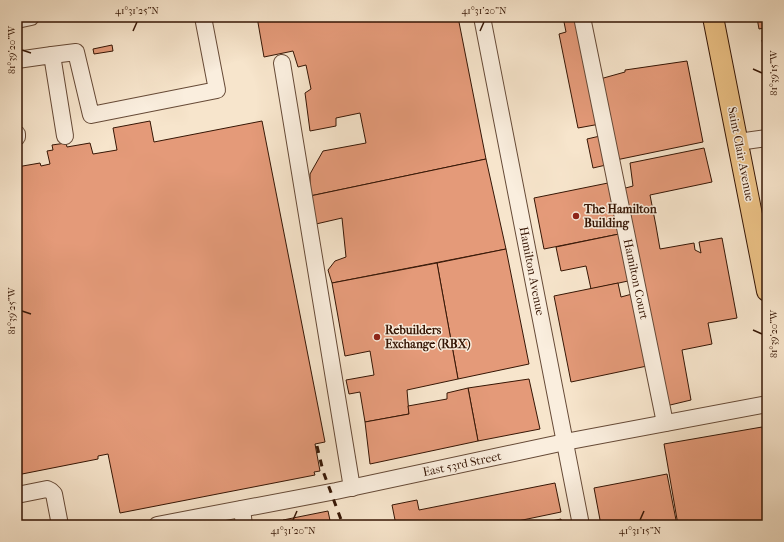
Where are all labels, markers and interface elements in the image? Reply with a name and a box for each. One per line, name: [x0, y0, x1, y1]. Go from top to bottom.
text: 41°31'25"N: [115, 5, 159, 17]
text: 41°31'20"N: [461, 5, 507, 17]
text: 81°39'20"W: [6, 25, 18, 74]
text: 81°39'15"W: [768, 49, 780, 96]
street label: Saint Clair Avenue: [725, 106, 757, 202]
place label: The Hamilton Building: [583, 202, 658, 231]
marker: The Hamilton Building: [571, 211, 581, 221]
street label: Hamilton Avenue: [517, 225, 548, 317]
street label: Hamilton Court: [621, 237, 652, 321]
text: 81°39'25"W: [6, 286, 18, 334]
text: 81°39'20"W: [768, 309, 780, 358]
place label: Rebuilders Exchange (RBX): [385, 323, 471, 352]
marker: Rebuilders Exchange (RBX): [372, 332, 382, 342]
street label: East 53rd Street: [421, 449, 503, 479]
text: 41°31'20"N: [270, 525, 316, 537]
text: 41°31'15"N: [619, 525, 662, 537]

